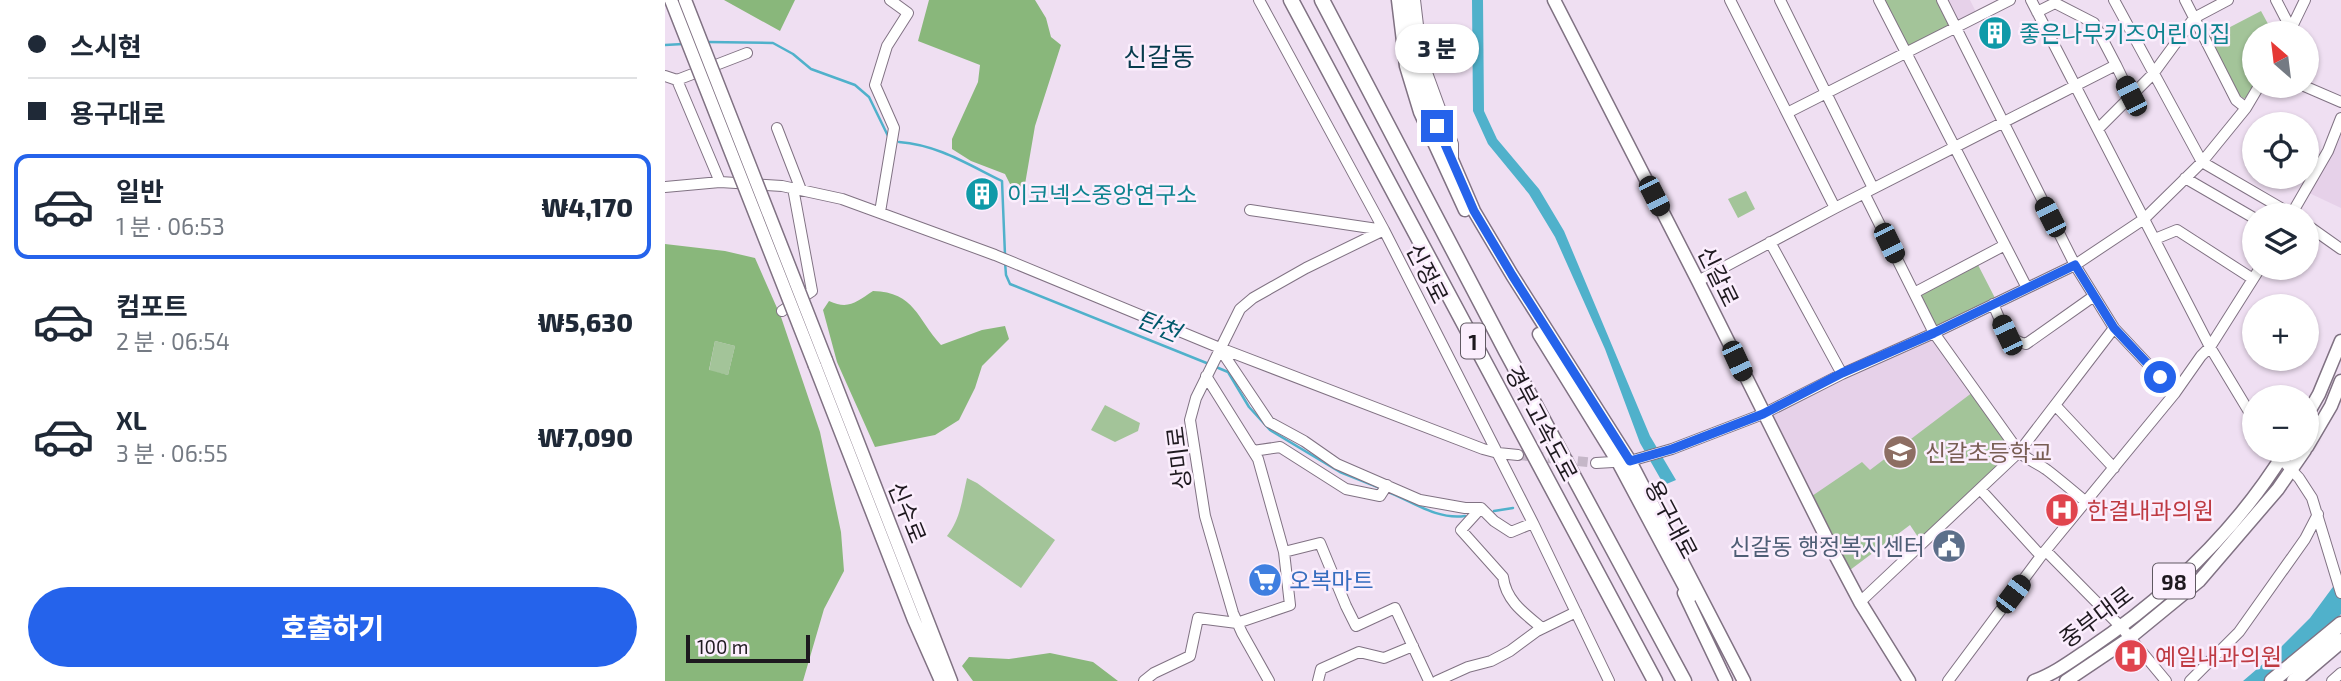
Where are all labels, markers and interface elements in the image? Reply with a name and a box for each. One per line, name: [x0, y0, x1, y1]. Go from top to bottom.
building icon: 좋은나무키즈어린이집: [1976, 14, 2014, 52]
place label: 좋은나무키즈어린이집: [2019, 19, 2231, 47]
north arrow: [2242, 21, 2319, 98]
map controls: [2242, 21, 2319, 462]
callout: 3 분: [1395, 24, 1479, 74]
text: 스시현: [70, 30, 142, 61]
text: 3 분: [1417, 34, 1457, 62]
district label: 신갈동: [1123, 40, 1195, 71]
car: [2113, 73, 2150, 119]
text: 용구대로: [70, 97, 166, 128]
route end: [1421, 110, 1453, 142]
button: locate: [2242, 112, 2319, 189]
car: [1636, 173, 1673, 219]
icon: car: [32, 175, 95, 238]
text: 일반: [116, 175, 164, 206]
building icon: 이코넥스중앙연구소: [963, 175, 1001, 213]
place label: 이코넥스중앙연구소: [1007, 180, 1197, 208]
text: ₩4,170: [542, 191, 633, 222]
car: [2032, 194, 2069, 240]
button: layers: [2242, 203, 2319, 280]
text: 1 분 · 06:53: [116, 212, 225, 240]
car: [1871, 220, 1908, 266]
street label: 신정로: [1401, 238, 1455, 308]
street label: 신갈로: [1693, 241, 1745, 311]
icon: car: [32, 290, 95, 353]
text: 컴포트: [116, 290, 188, 321]
button: +: [2242, 294, 2319, 371]
water label: 탄천: [1133, 303, 1188, 348]
text: ₩5,630: [538, 306, 633, 337]
car: [1989, 312, 2026, 358]
road number: 1: [1461, 324, 1485, 358]
text: 2 분 · 06:54: [116, 327, 230, 355]
car: [1719, 338, 1756, 384]
street label: 경부고속도로: [1500, 360, 1584, 486]
route start: [2144, 361, 2176, 393]
button: −: [2242, 385, 2319, 462]
text: XL: [116, 404, 147, 435]
icon: car: [32, 405, 95, 468]
text: ₩7,090: [538, 421, 633, 452]
street label: 상미로: [1160, 425, 1196, 491]
school or university icon: 신갈초등학교: [1881, 433, 1919, 471]
place label: 신갈초등학교: [1925, 438, 2052, 466]
text: 3 분 · 06:55: [116, 439, 228, 467]
street label: 용구대로: [1640, 475, 1704, 563]
street label: 신수로: [883, 477, 933, 547]
hospital icon: 한결내과의원: [2043, 491, 2081, 529]
place label: 한결내과의원: [2087, 496, 2214, 524]
public building icon: 신갈동 행정복지센터: [1930, 527, 1968, 565]
place label: 신갈동 행정복지센터: [1729, 532, 1925, 560]
supermarket icon: 오복마트: [1246, 561, 1284, 599]
road number: 98: [2153, 564, 2195, 598]
place label: 오복마트: [1289, 566, 1374, 594]
car: [1992, 571, 2035, 617]
street label: 중부대로: [2054, 579, 2138, 653]
button: 호출하기: [28, 587, 637, 667]
scale bar: [686, 632, 810, 664]
text: 100 m: [697, 635, 748, 658]
hospital icon: 예일내과의원: [2112, 637, 2150, 675]
place label: 예일내과의원: [2155, 642, 2282, 670]

